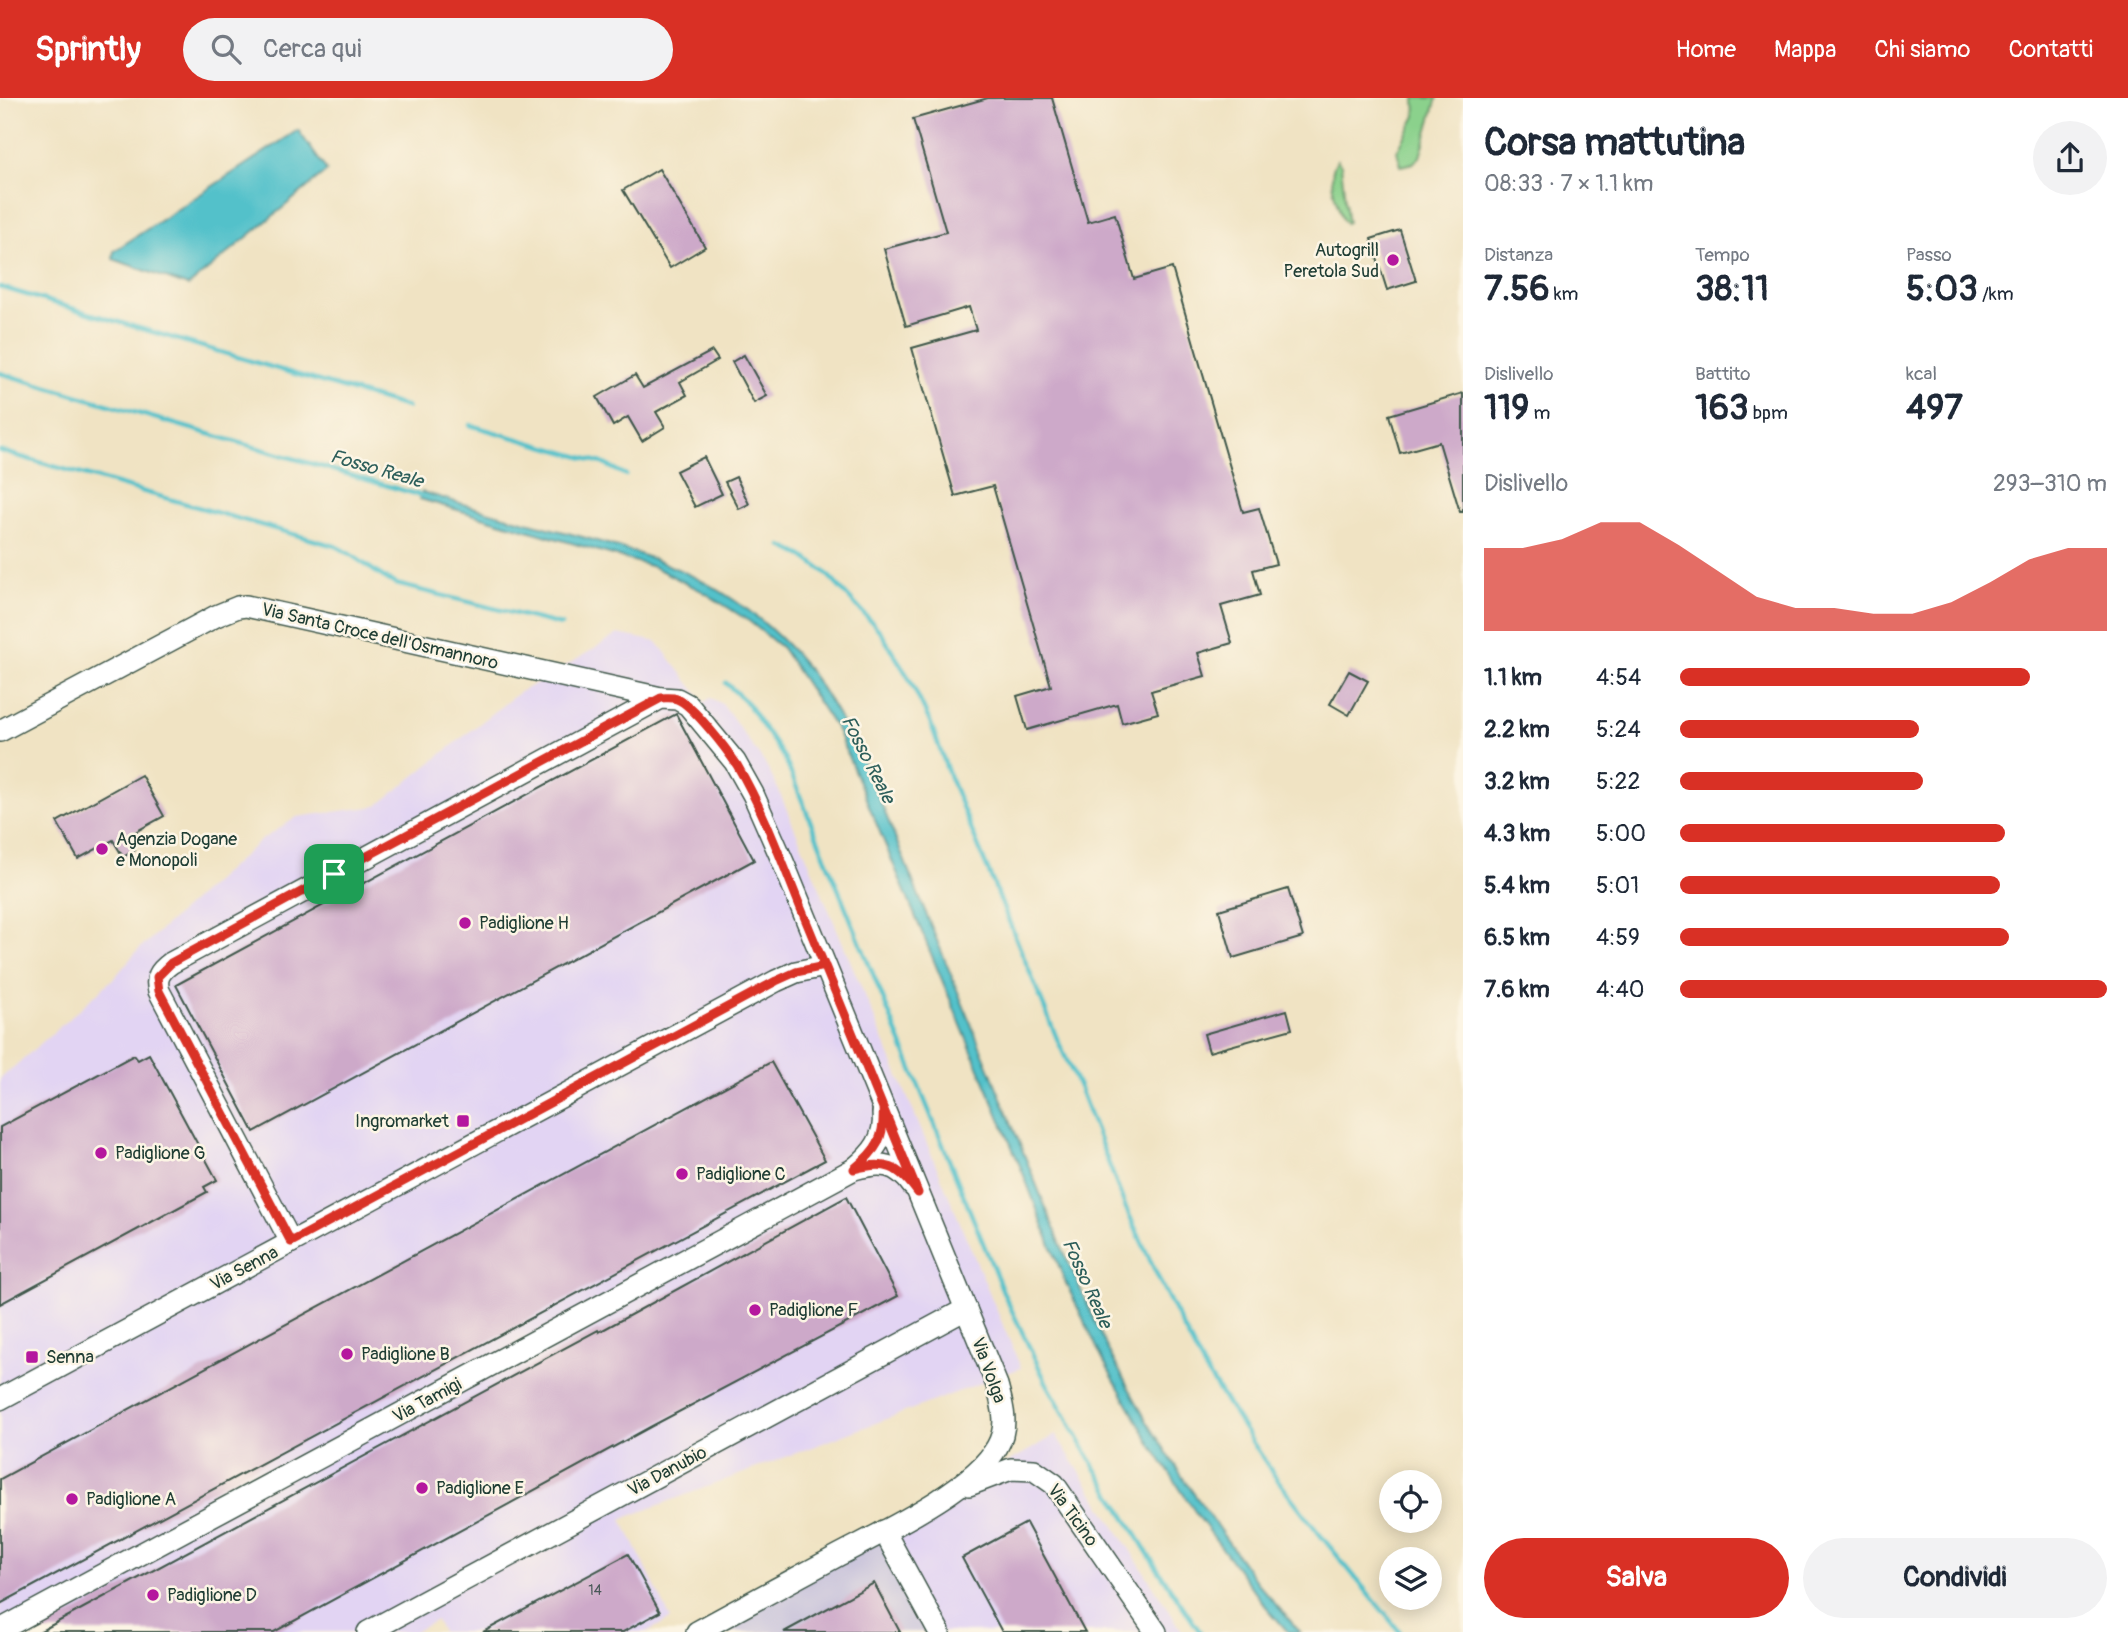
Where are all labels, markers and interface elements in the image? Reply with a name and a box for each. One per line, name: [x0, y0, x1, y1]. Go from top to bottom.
search box: [183, 18, 673, 81]
text: Sprintly: [35, 29, 141, 70]
icon: search: [207, 30, 245, 68]
text: Cerca qui: [263, 33, 362, 65]
text: Home: [1676, 35, 1736, 64]
text: Mappa: [1774, 35, 1836, 64]
text: Chi siamo: [1874, 35, 1970, 64]
text: Contatti: [2008, 35, 2093, 64]
text: Corsa mattutina: [1484, 119, 1745, 167]
button: share: [2033, 121, 2107, 195]
text: 08:33 · 7 × 1.1 km: [1484, 169, 1653, 198]
place label: Autogrill Peretola Sud: [1283, 239, 1379, 283]
text: Distanza: [1484, 243, 1553, 267]
text: Tempo: [1695, 243, 1750, 267]
text: Passo: [1906, 243, 1952, 267]
marker: Autogrill Peretola Sud: [1385, 252, 1401, 268]
text: 7.56: [1484, 267, 1550, 311]
text: 38:11: [1695, 267, 1769, 311]
text: 5:03: [1906, 267, 1978, 311]
text: km: [1550, 282, 1578, 306]
text: /km: [1978, 282, 2014, 306]
text: Dislivello: [1484, 362, 1553, 386]
text: Battito: [1695, 362, 1751, 386]
text: kcal: [1906, 362, 1937, 386]
text: 119: [1484, 386, 1529, 430]
text: 163: [1695, 386, 1749, 430]
text: 497: [1906, 386, 1963, 430]
text: m: [1529, 401, 1550, 425]
text: bpm: [1749, 401, 1788, 425]
water label: Fosso Reale: [328, 444, 427, 494]
text: Dislivello: [1484, 469, 1568, 498]
text: 293–310 m: [1993, 469, 2107, 498]
street label: Via Santa Croce dell'Osmannoro: [259, 598, 501, 675]
text: 1.1 km: [1484, 663, 1542, 692]
text: 4:54: [1596, 663, 1641, 692]
water label: Fosso Reale: [836, 712, 901, 809]
text: 2.2 km: [1484, 715, 1550, 744]
text: 5:24: [1596, 715, 1641, 744]
text: 3.2 km: [1484, 767, 1550, 796]
text: 5:22: [1596, 767, 1640, 796]
text: 4.3 km: [1484, 819, 1550, 848]
text: 5:00: [1596, 819, 1646, 848]
place label: Agenzia Dogane e Monopoli: [116, 828, 237, 872]
marker: Agenzia Dogane e Monopoli: [94, 841, 110, 857]
pin: [304, 844, 364, 904]
icon: arrive: [315, 855, 353, 893]
text: 5.4 km: [1484, 871, 1550, 900]
text: 5:01: [1596, 871, 1639, 900]
place label: Padiglione H: [479, 912, 569, 935]
marker: Padiglione H: [457, 915, 473, 931]
text: 6.5 km: [1484, 923, 1550, 952]
text: 4:59: [1596, 923, 1640, 952]
text: 7.6 km: [1484, 975, 1550, 1004]
text: 4:40: [1596, 975, 1645, 1004]
place label: Ingromarket: [355, 1110, 450, 1133]
marker: Ingromarket: [455, 1113, 471, 1129]
place label: Padiglione G: [115, 1142, 206, 1165]
marker: Padiglione G: [93, 1145, 109, 1161]
place label: Padiglione C: [696, 1163, 786, 1186]
marker: Padiglione C: [674, 1166, 690, 1182]
water label: Fosso Reale: [1057, 1235, 1118, 1333]
street label: Via Senna: [206, 1241, 282, 1296]
place label: Padiglione F: [769, 1299, 859, 1322]
marker: Padiglione F: [747, 1302, 763, 1318]
street label: Via Volga: [966, 1334, 1011, 1406]
place label: Padiglione B: [361, 1343, 450, 1366]
place label: Senna: [46, 1346, 94, 1369]
marker: Padiglione B: [339, 1346, 355, 1362]
marker: Senna: [24, 1349, 40, 1365]
street label: Via Tamigi: [389, 1373, 466, 1428]
street label: Via Danubio: [624, 1441, 711, 1502]
map controls: [1379, 1470, 1442, 1610]
button: locate: [1379, 1470, 1442, 1533]
place label: Padiglione E: [436, 1477, 524, 1500]
street label: Via Ticino: [1042, 1479, 1103, 1551]
marker: Padiglione E: [414, 1480, 430, 1496]
place label: Padiglione A: [86, 1488, 177, 1511]
marker: Padiglione A: [64, 1491, 80, 1507]
button: Salva: [1484, 1538, 1789, 1618]
button: Condividi: [1803, 1538, 2107, 1618]
button: layers: [1379, 1547, 1442, 1610]
house number: 14: [588, 1582, 602, 1599]
place label: Padiglione D: [167, 1584, 257, 1607]
marker: Padiglione D: [145, 1587, 161, 1603]

